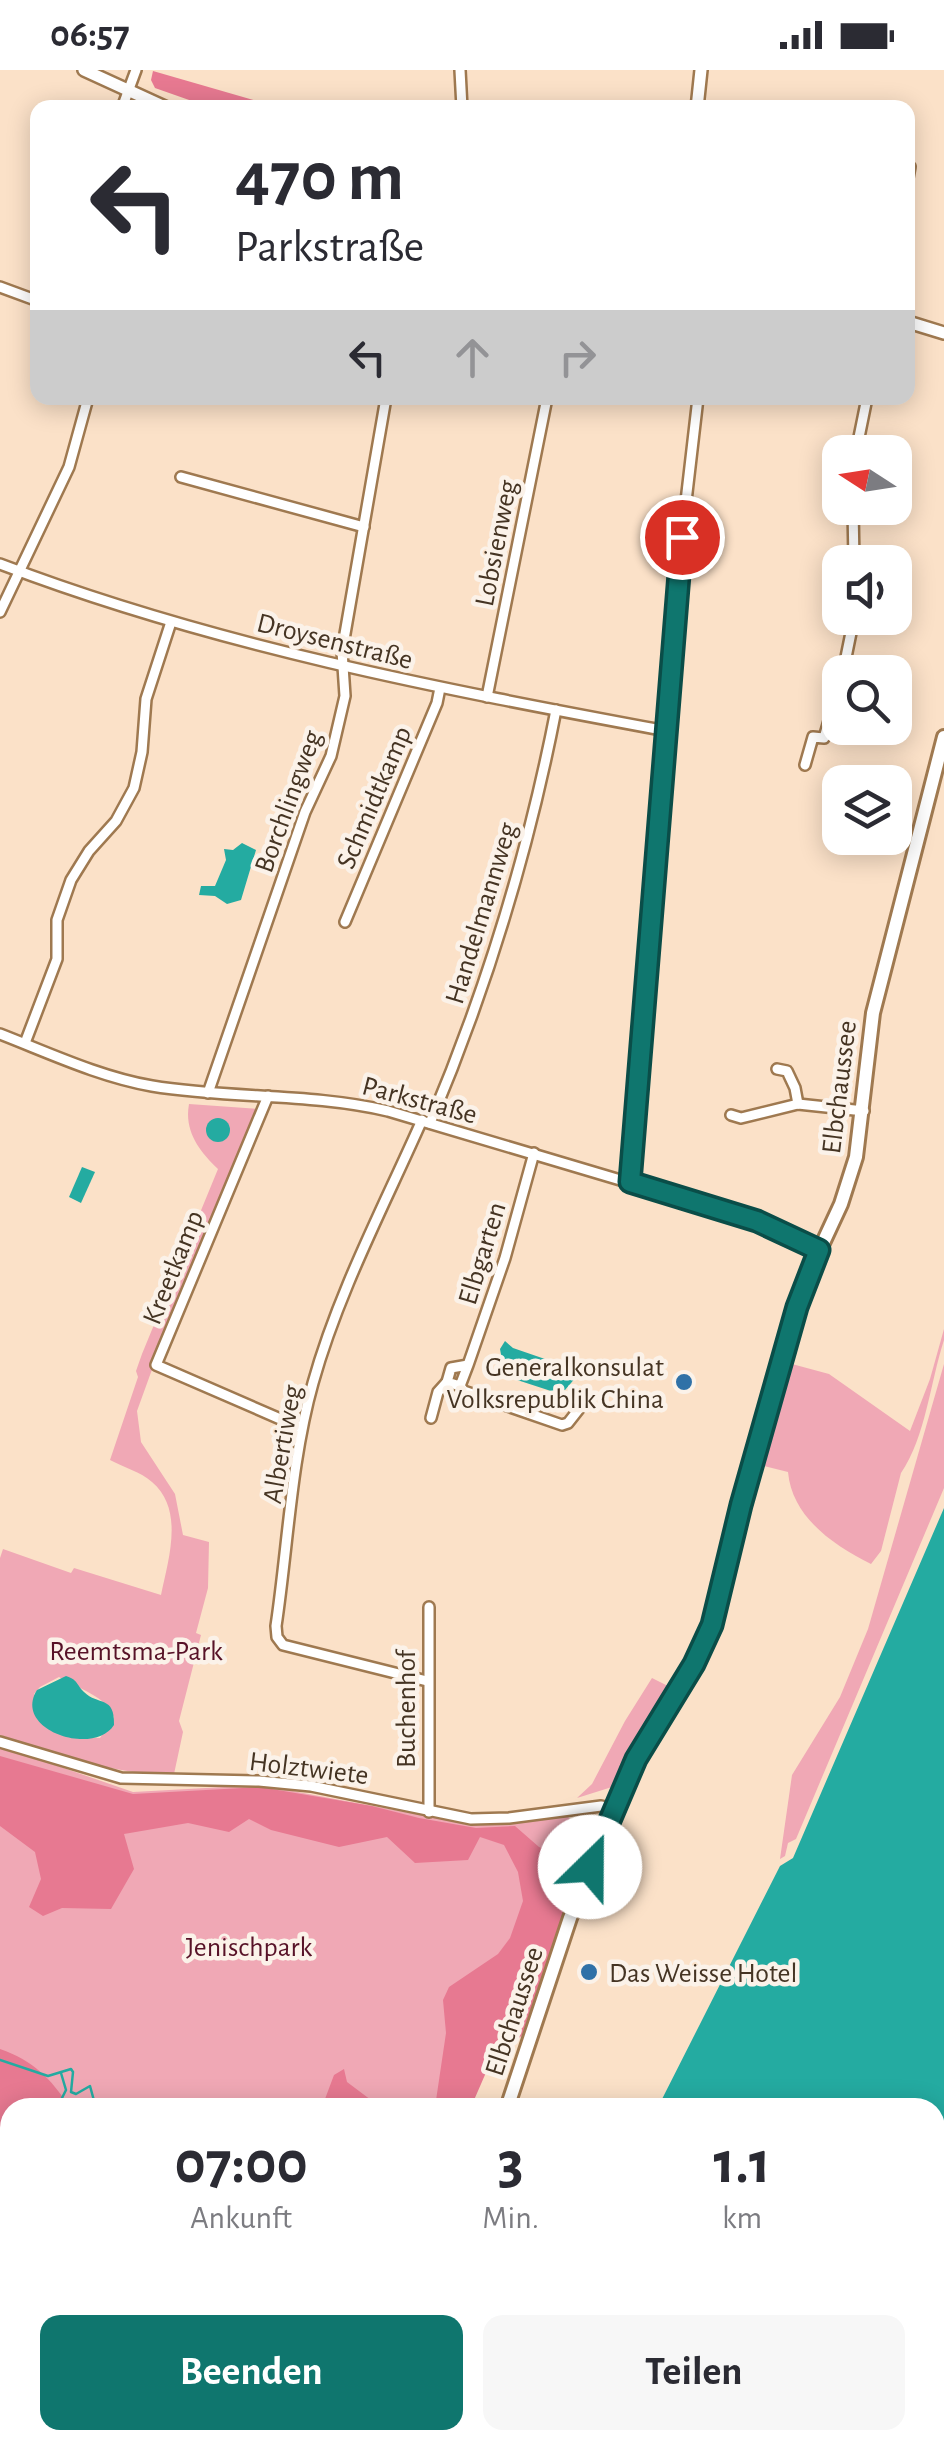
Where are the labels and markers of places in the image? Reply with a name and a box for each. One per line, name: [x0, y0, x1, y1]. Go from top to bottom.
pin: [640, 495, 725, 580]
place label: Generalkonsulat Volksrepublik China: [446, 1354, 664, 1414]
marker: Generalkonsulat Volksrepublik China: [673, 1371, 695, 1393]
place label: Das Weisse Hotel: [609, 1960, 797, 1988]
marker: Das Weisse Hotel: [578, 1961, 600, 1983]

